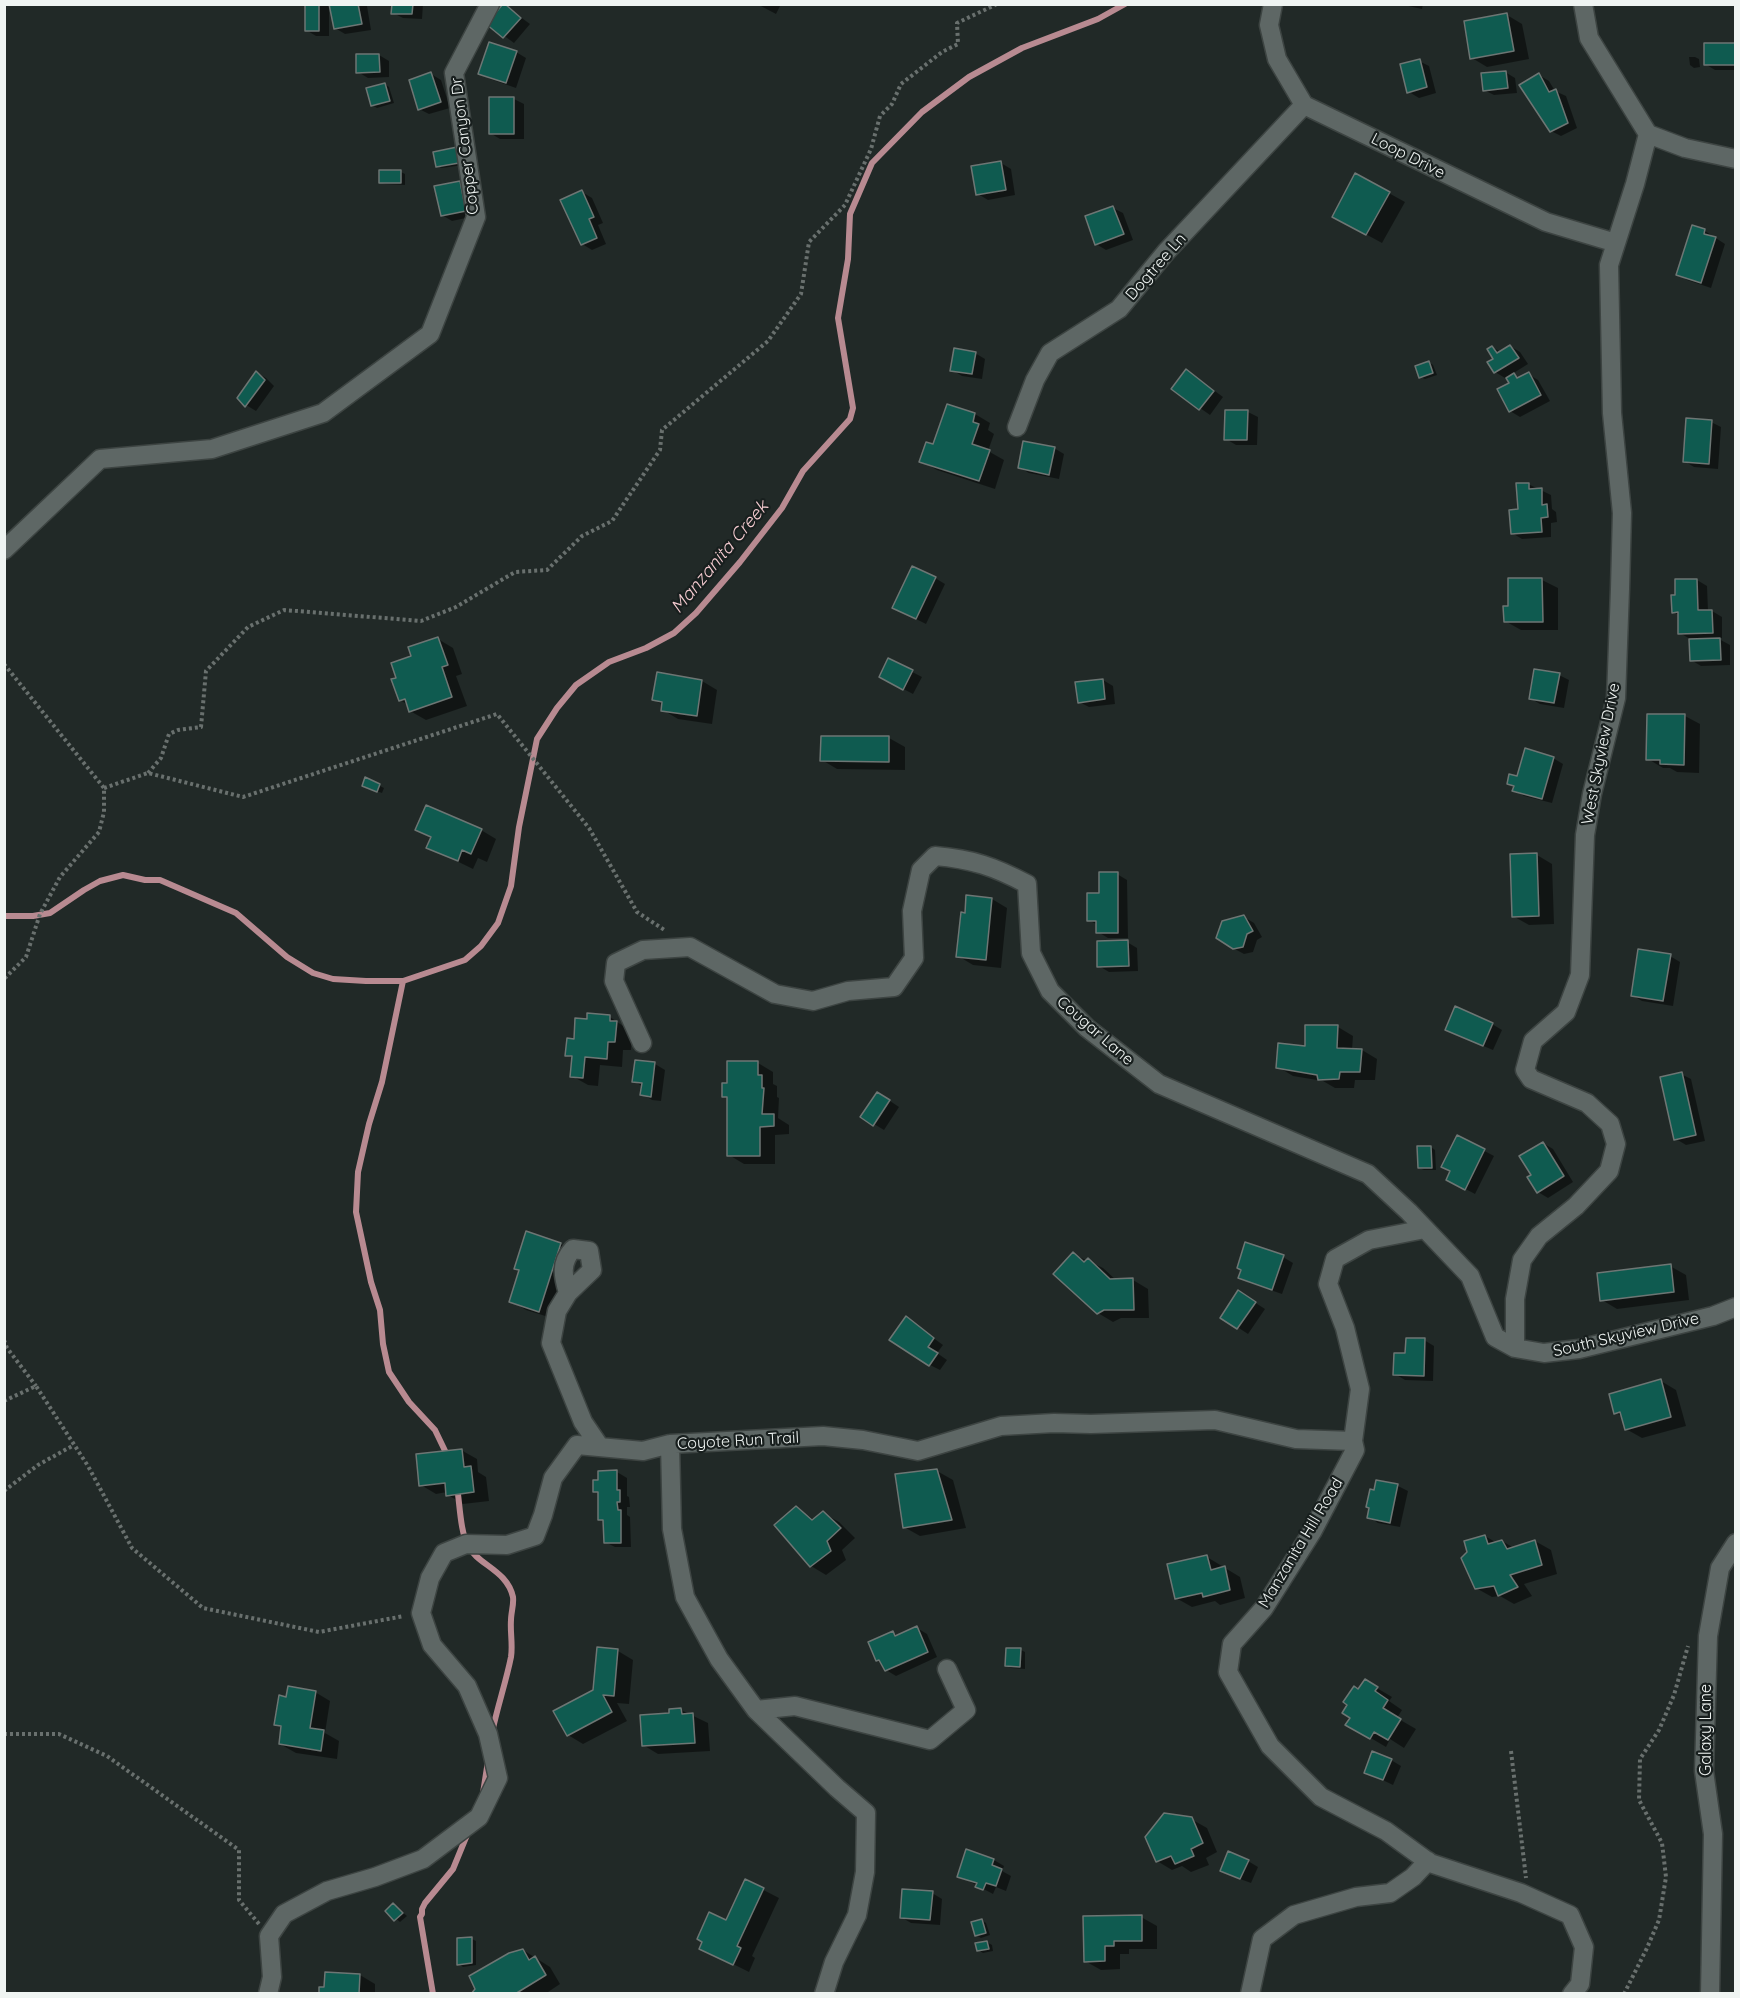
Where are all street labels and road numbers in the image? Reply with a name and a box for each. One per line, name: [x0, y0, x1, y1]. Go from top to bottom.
street label: Copper Canyon Dr: [447, 76, 483, 216]
street label: Loop Drive: [1368, 129, 1448, 183]
street label: Dogtree Ln: [1122, 229, 1190, 305]
street label: West Skyview Drive: [1578, 681, 1624, 827]
street label: Cougar Lane: [1053, 992, 1137, 1070]
street label: South Skyview Drive: [1551, 1309, 1701, 1361]
street label: Coyote Run Trail: [676, 1428, 800, 1454]
street label: Manzanita Hill Road: [1255, 1475, 1347, 1611]
street label: Galaxy Lane: [1696, 1684, 1716, 1776]

